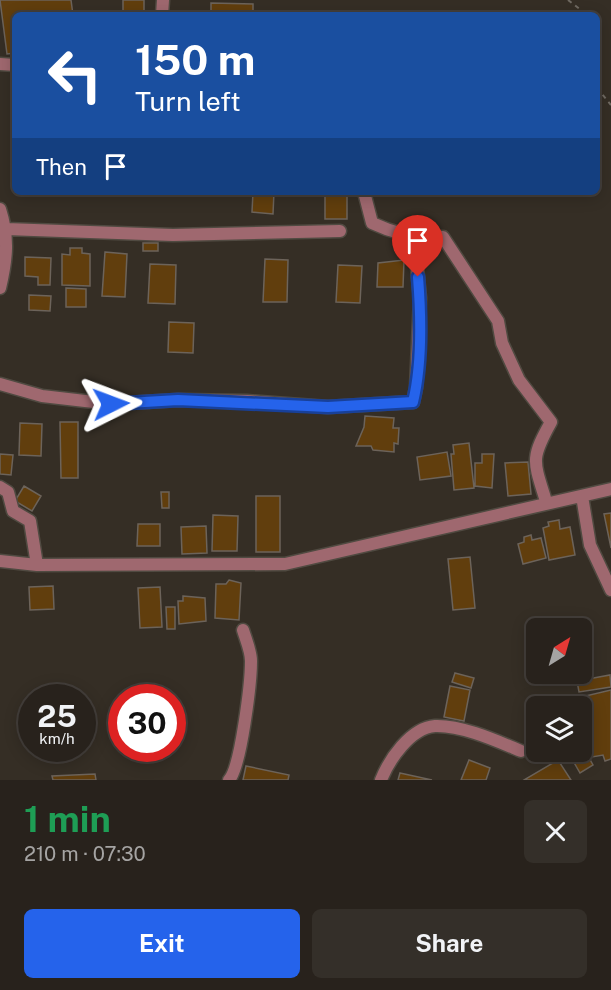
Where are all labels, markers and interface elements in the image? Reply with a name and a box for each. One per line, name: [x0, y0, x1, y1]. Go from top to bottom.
text: 150 m: [135, 35, 255, 84]
icon: left: [36, 36, 114, 114]
text: Turn left: [135, 85, 241, 117]
icon: arrive: [99, 150, 132, 183]
text: Then: [36, 154, 87, 180]
pin: [392, 215, 443, 277]
icon: arrive: [401, 224, 434, 257]
position arrow: [79, 372, 143, 436]
north arrow: [526, 618, 592, 684]
map controls: [526, 618, 592, 762]
speed limit sign: 30: [108, 684, 186, 762]
button: layers: [526, 696, 592, 762]
text: 25: [37, 698, 77, 734]
text: km/h: [39, 730, 75, 747]
text: 1 min: [24, 798, 111, 840]
button: close: [524, 800, 587, 863]
text: 210 m · 07:30: [24, 842, 146, 866]
button: Exit: [24, 909, 300, 978]
button: Share: [312, 909, 587, 978]

